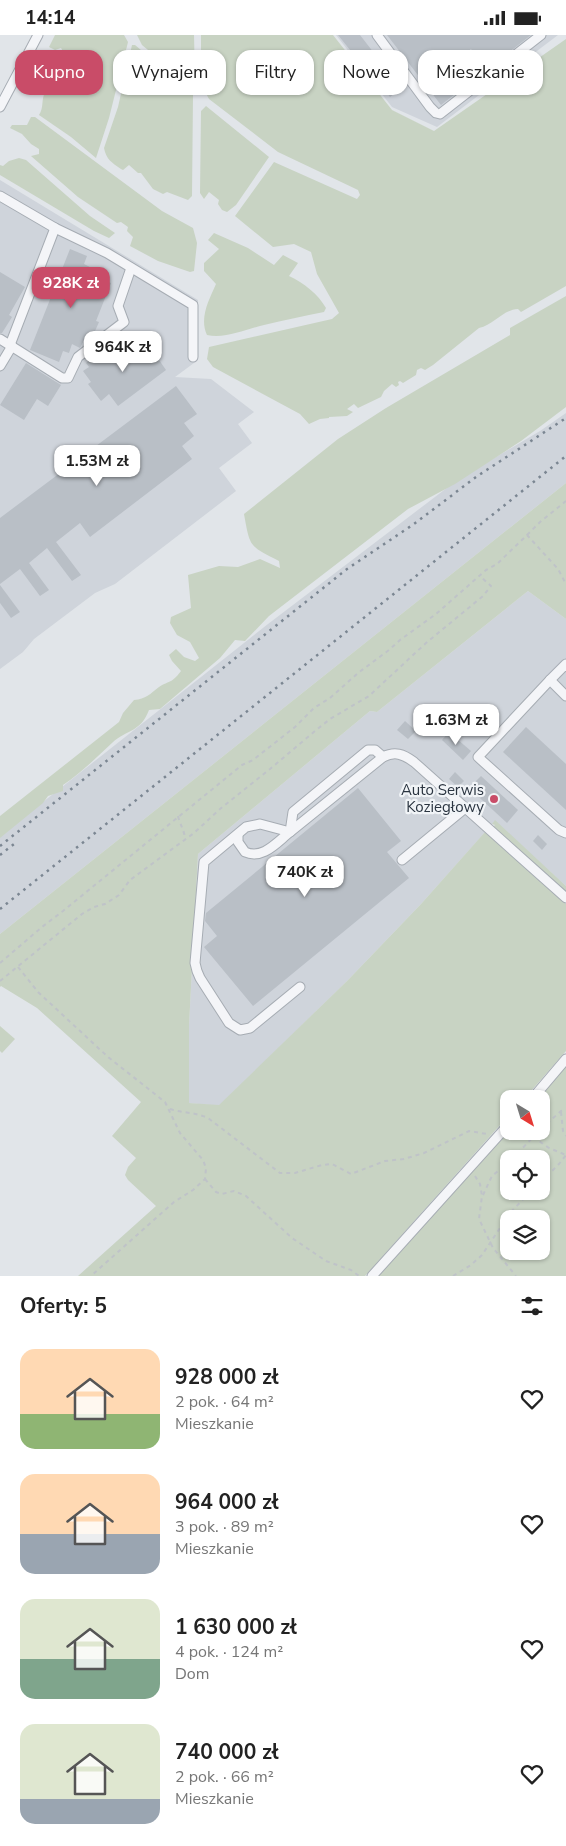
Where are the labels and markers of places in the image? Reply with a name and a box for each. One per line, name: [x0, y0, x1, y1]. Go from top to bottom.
pin: 928K zł: [25, 267, 117, 309]
pin: 964K zł: [77, 331, 169, 373]
pin: 1.53M zł: [45, 445, 149, 487]
pin: 1.63M zł: [404, 703, 508, 746]
place label: Auto Serwis Koziegłowy: [401, 780, 484, 817]
marker: Auto Serwis Koziegłowy: [488, 793, 500, 805]
pin: 740K zł: [259, 855, 351, 898]

